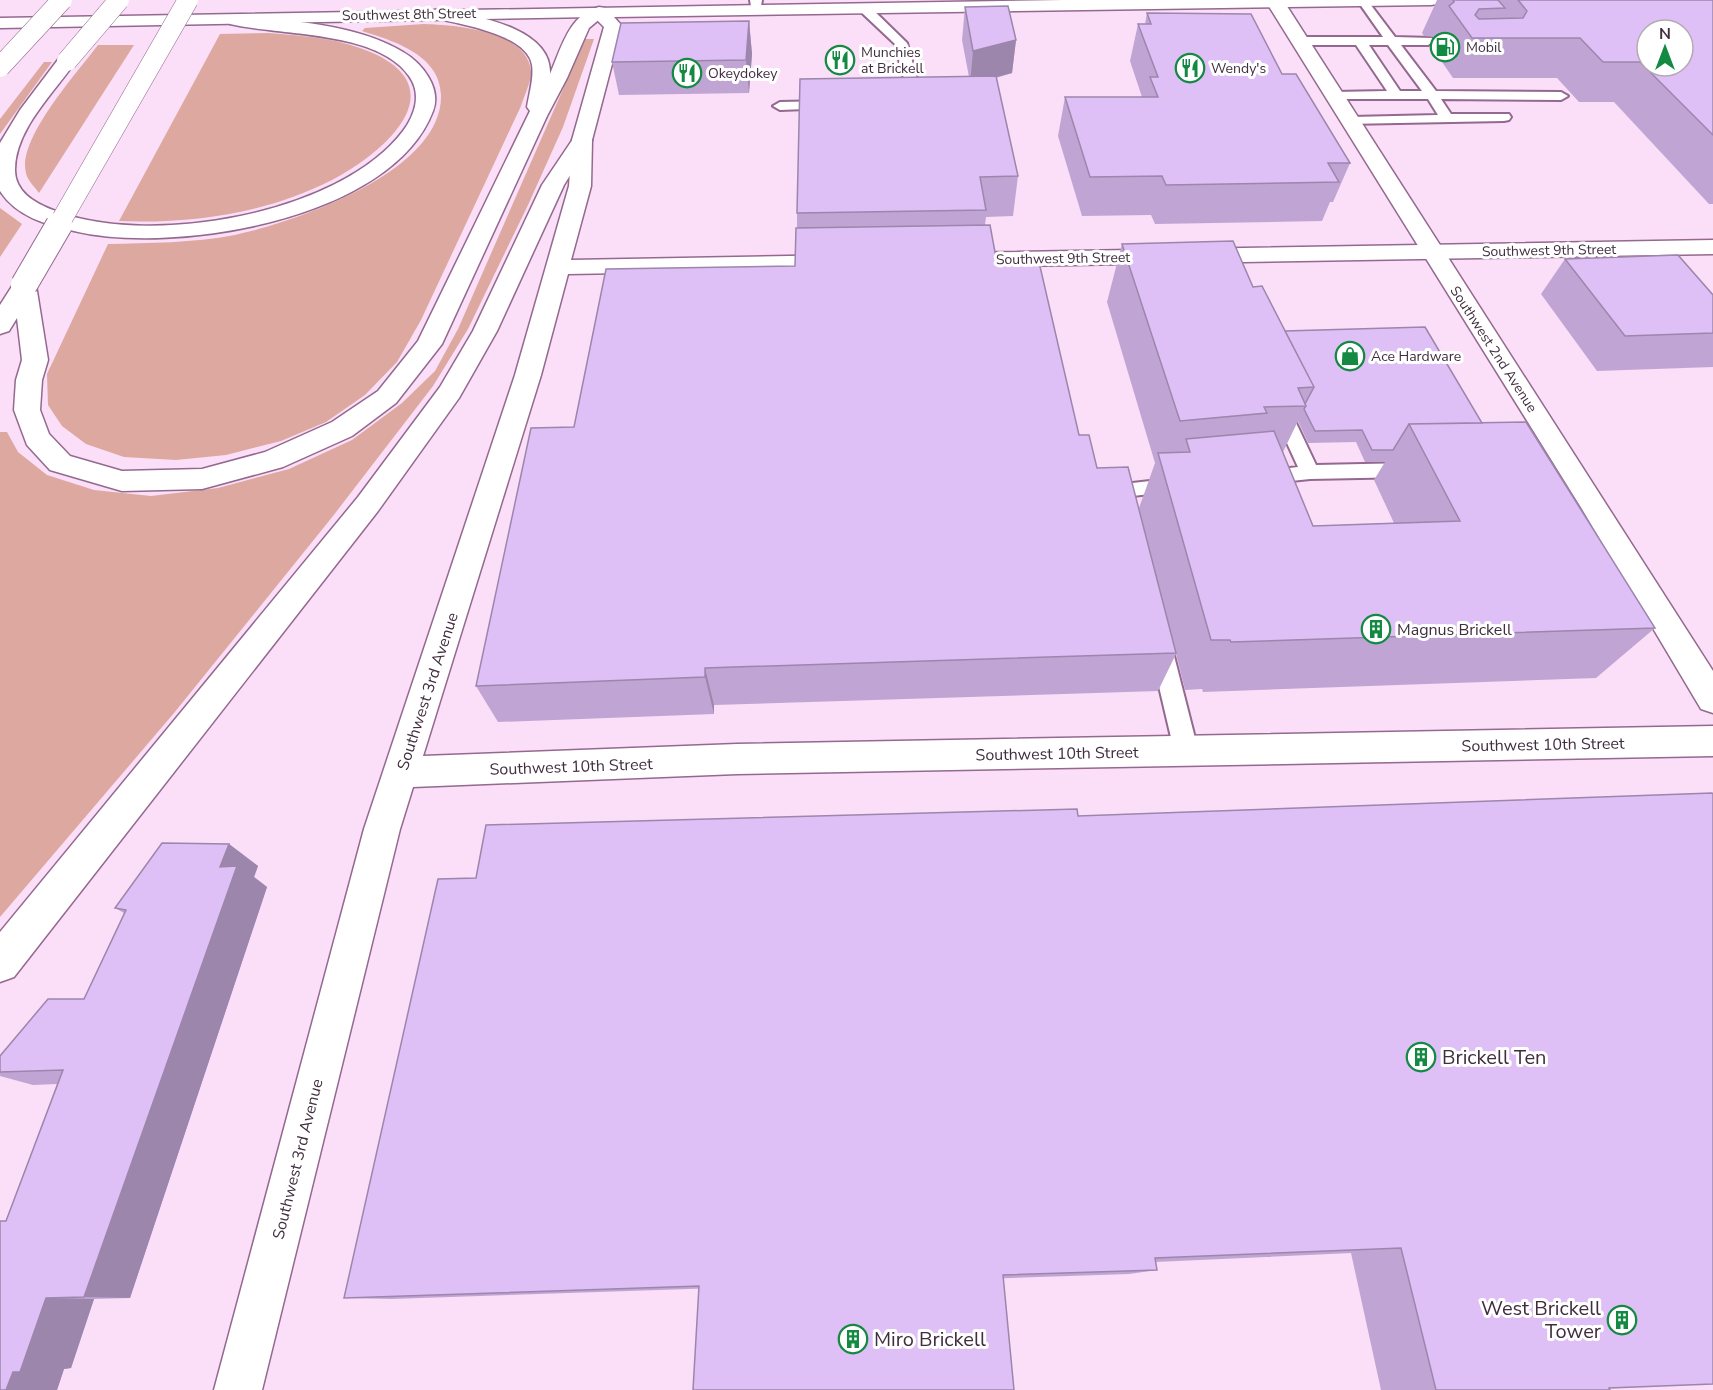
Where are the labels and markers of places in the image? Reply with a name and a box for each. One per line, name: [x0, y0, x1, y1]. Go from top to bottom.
fuel station icon: Mobil: [1429, 31, 1461, 63]
place label: Mobil: [1466, 38, 1502, 57]
place label: Munchies at Brickell: [861, 43, 925, 78]
restaurant icon: Munchies at Brickell: [824, 44, 856, 76]
restaurant icon: Wendy's: [1174, 52, 1206, 84]
restaurant icon: Okeydokey: [671, 57, 703, 89]
place label: Wendy's: [1211, 59, 1266, 78]
place label: Okeydokey: [708, 64, 778, 83]
shop icon: Ace Hardware: [1334, 340, 1366, 372]
place label: Ace Hardware: [1371, 347, 1461, 366]
building icon: Magnus Brickell: [1360, 613, 1392, 645]
place label: Magnus Brickell: [1397, 619, 1512, 641]
building icon: Brickell Ten: [1405, 1041, 1437, 1073]
place label: Brickell Ten: [1442, 1044, 1546, 1071]
place label: West Brickell Tower: [1481, 1295, 1601, 1345]
building icon: West Brickell Tower: [1606, 1304, 1638, 1336]
building icon: Miro Brickell: [837, 1323, 869, 1355]
place label: Miro Brickell: [874, 1326, 986, 1353]

